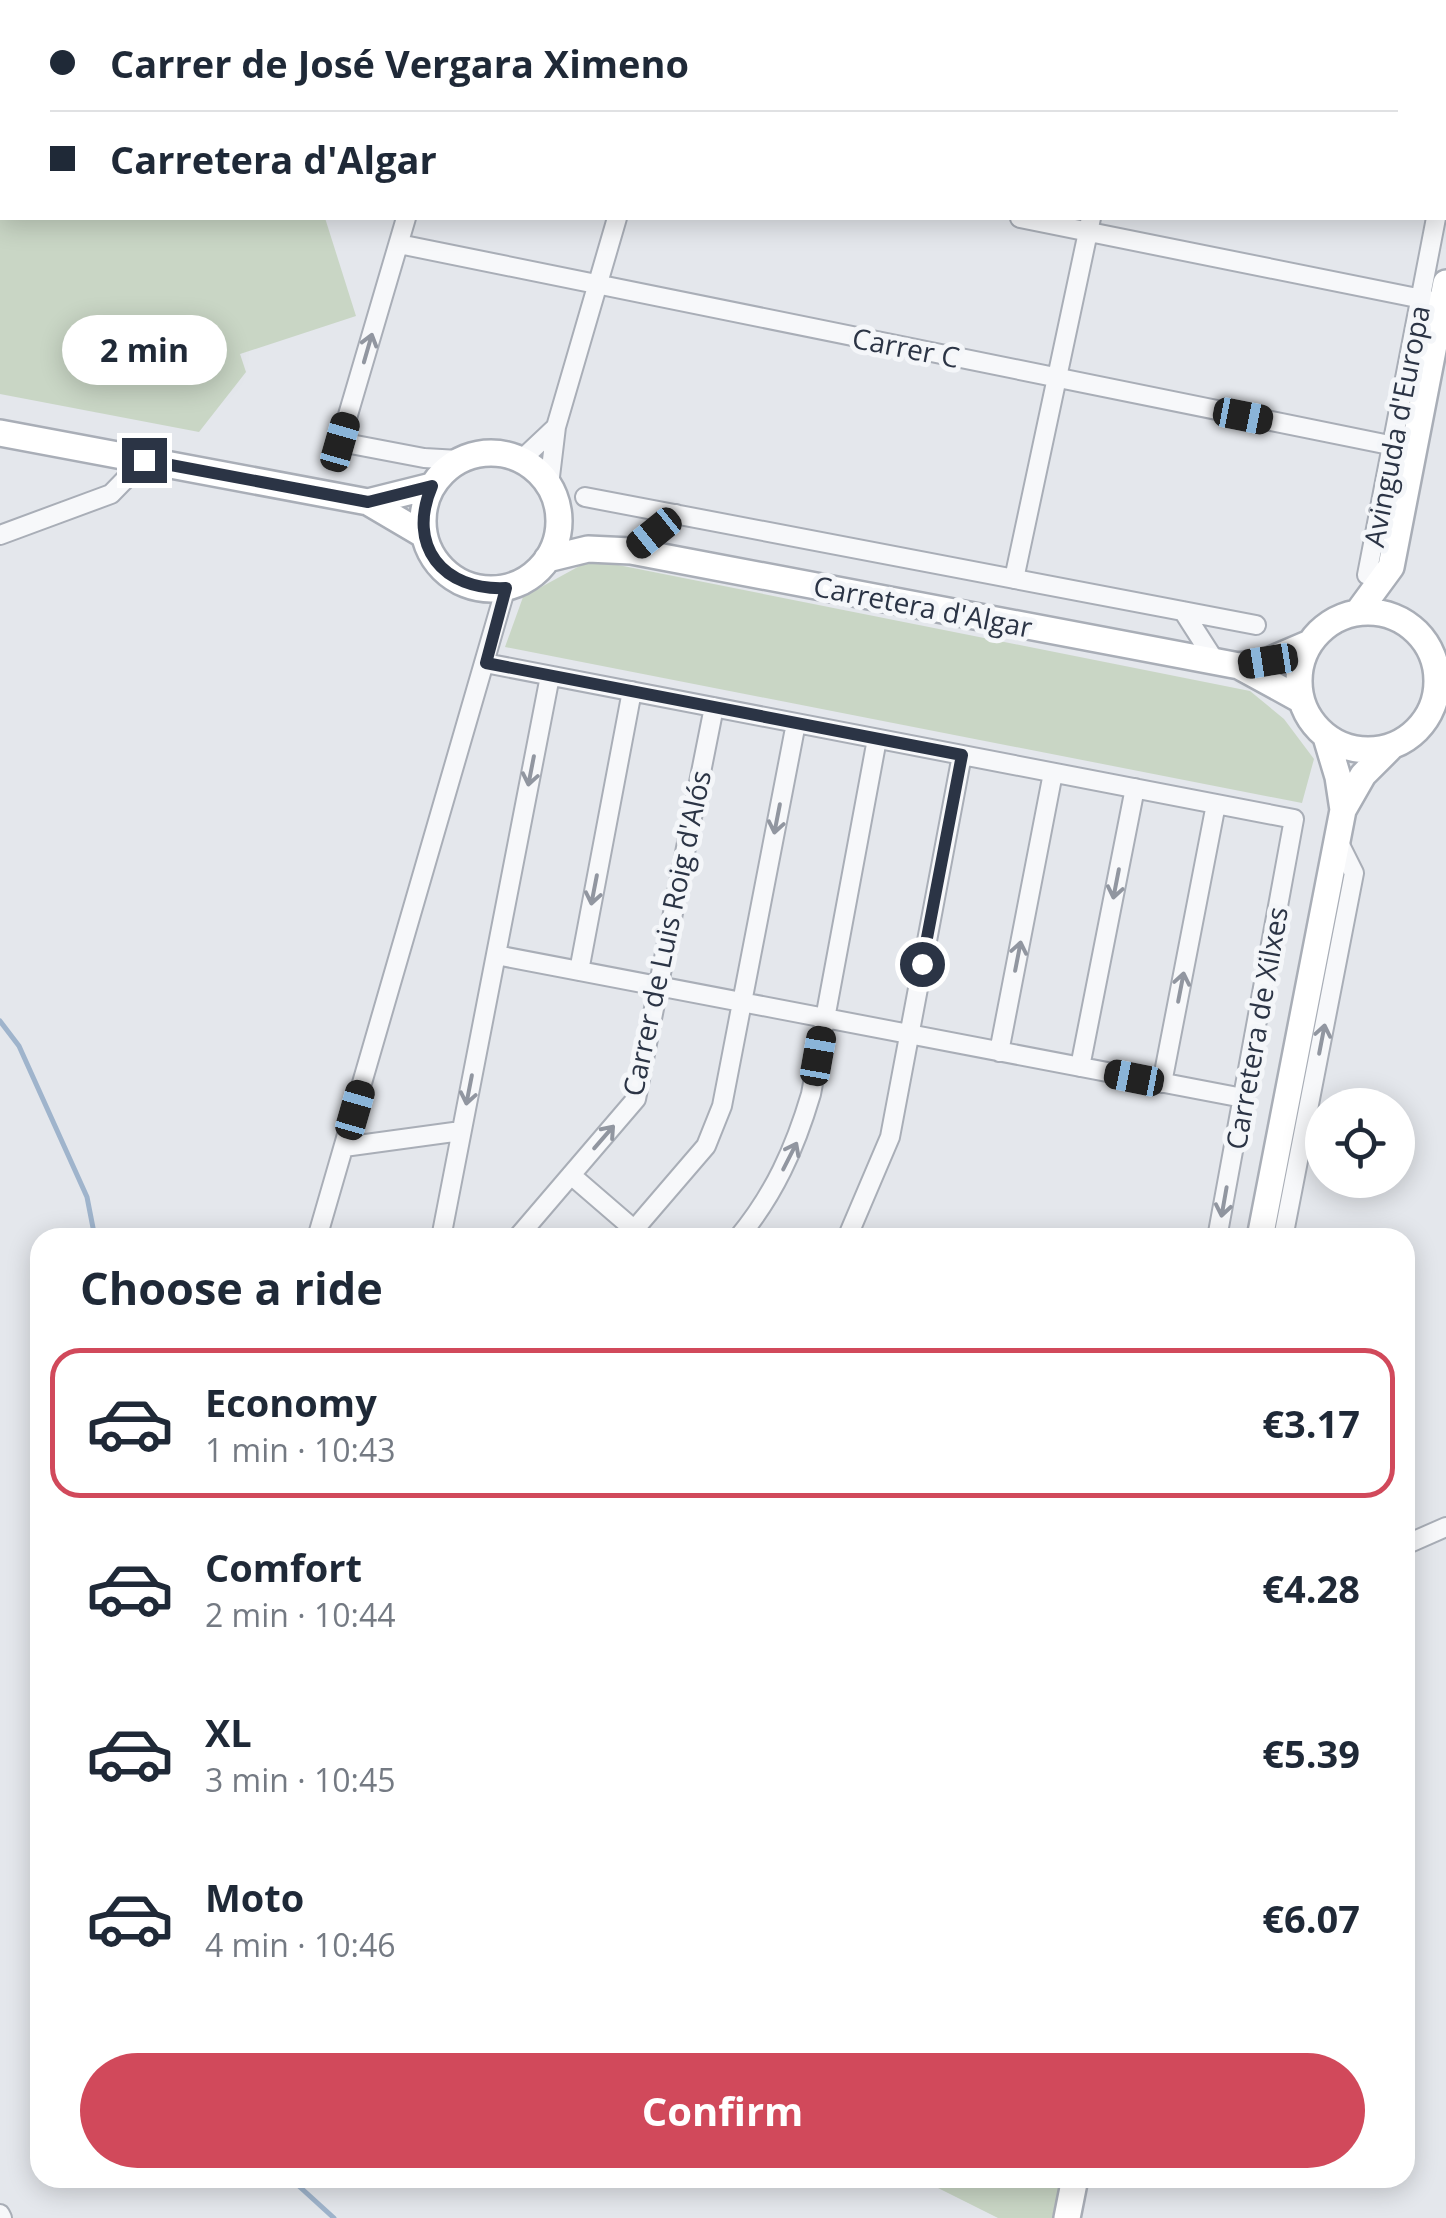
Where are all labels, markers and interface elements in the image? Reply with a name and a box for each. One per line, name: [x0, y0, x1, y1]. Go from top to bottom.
text: Carrer de José Vergara Ximeno: [110, 37, 689, 89]
text: Carretera d'Algar: [110, 133, 437, 185]
street label: Avinguda d'Europa: [1354, 302, 1438, 550]
callout: 2 min: [62, 315, 226, 385]
street label: Carrer C: [849, 318, 963, 376]
text: 2 min: [100, 328, 189, 371]
one-way arrow: [360, 333, 378, 364]
car: [1211, 396, 1275, 436]
car: [317, 409, 363, 475]
route end: [122, 438, 167, 483]
car: [621, 502, 687, 564]
street label: Carretera d'Algar: [810, 566, 1036, 646]
car: [1236, 641, 1300, 681]
one-way arrow: [521, 755, 540, 787]
street label: Carrer de Luis Roig d'Alós: [613, 767, 719, 1099]
one-way arrow: [767, 802, 786, 834]
one-way arrow: [1105, 867, 1124, 899]
one-way arrow: [584, 873, 603, 906]
street label: Carretera de Xilxes: [1216, 904, 1296, 1152]
one-way arrow: [1009, 941, 1028, 973]
route start: [900, 942, 945, 987]
one-way arrow: [1172, 972, 1191, 1004]
car: [798, 1024, 838, 1088]
one-way arrow: [1313, 1024, 1332, 1056]
car: [1102, 1058, 1166, 1098]
one-way arrow: [459, 1074, 478, 1106]
car: [332, 1077, 378, 1143]
map controls: [1305, 1088, 1415, 1198]
button: locate: [1305, 1088, 1415, 1198]
one-way arrow: [592, 1125, 615, 1150]
one-way arrow: [781, 1141, 800, 1171]
one-way arrow: [1214, 1186, 1233, 1218]
text: Choose a ride: [80, 1257, 383, 1318]
text: Economy: [205, 1376, 377, 1428]
icon: car: [85, 1378, 175, 1468]
text: €3.17: [1262, 1397, 1360, 1449]
text: 1 min · 10:43: [205, 1428, 396, 1471]
text: Comfort: [205, 1541, 362, 1593]
icon: car: [85, 1543, 175, 1633]
text: €4.28: [1262, 1562, 1360, 1614]
text: 2 min · 10:44: [205, 1593, 396, 1636]
text: XL: [205, 1706, 252, 1758]
icon: car: [85, 1708, 175, 1798]
text: €5.39: [1262, 1727, 1360, 1779]
text: 3 min · 10:45: [205, 1758, 396, 1801]
text: Moto: [205, 1871, 304, 1923]
icon: car: [85, 1873, 175, 1963]
text: €6.07: [1262, 1892, 1360, 1944]
text: 4 min · 10:46: [205, 1923, 396, 1966]
button: Confirm: [80, 2053, 1365, 2168]

